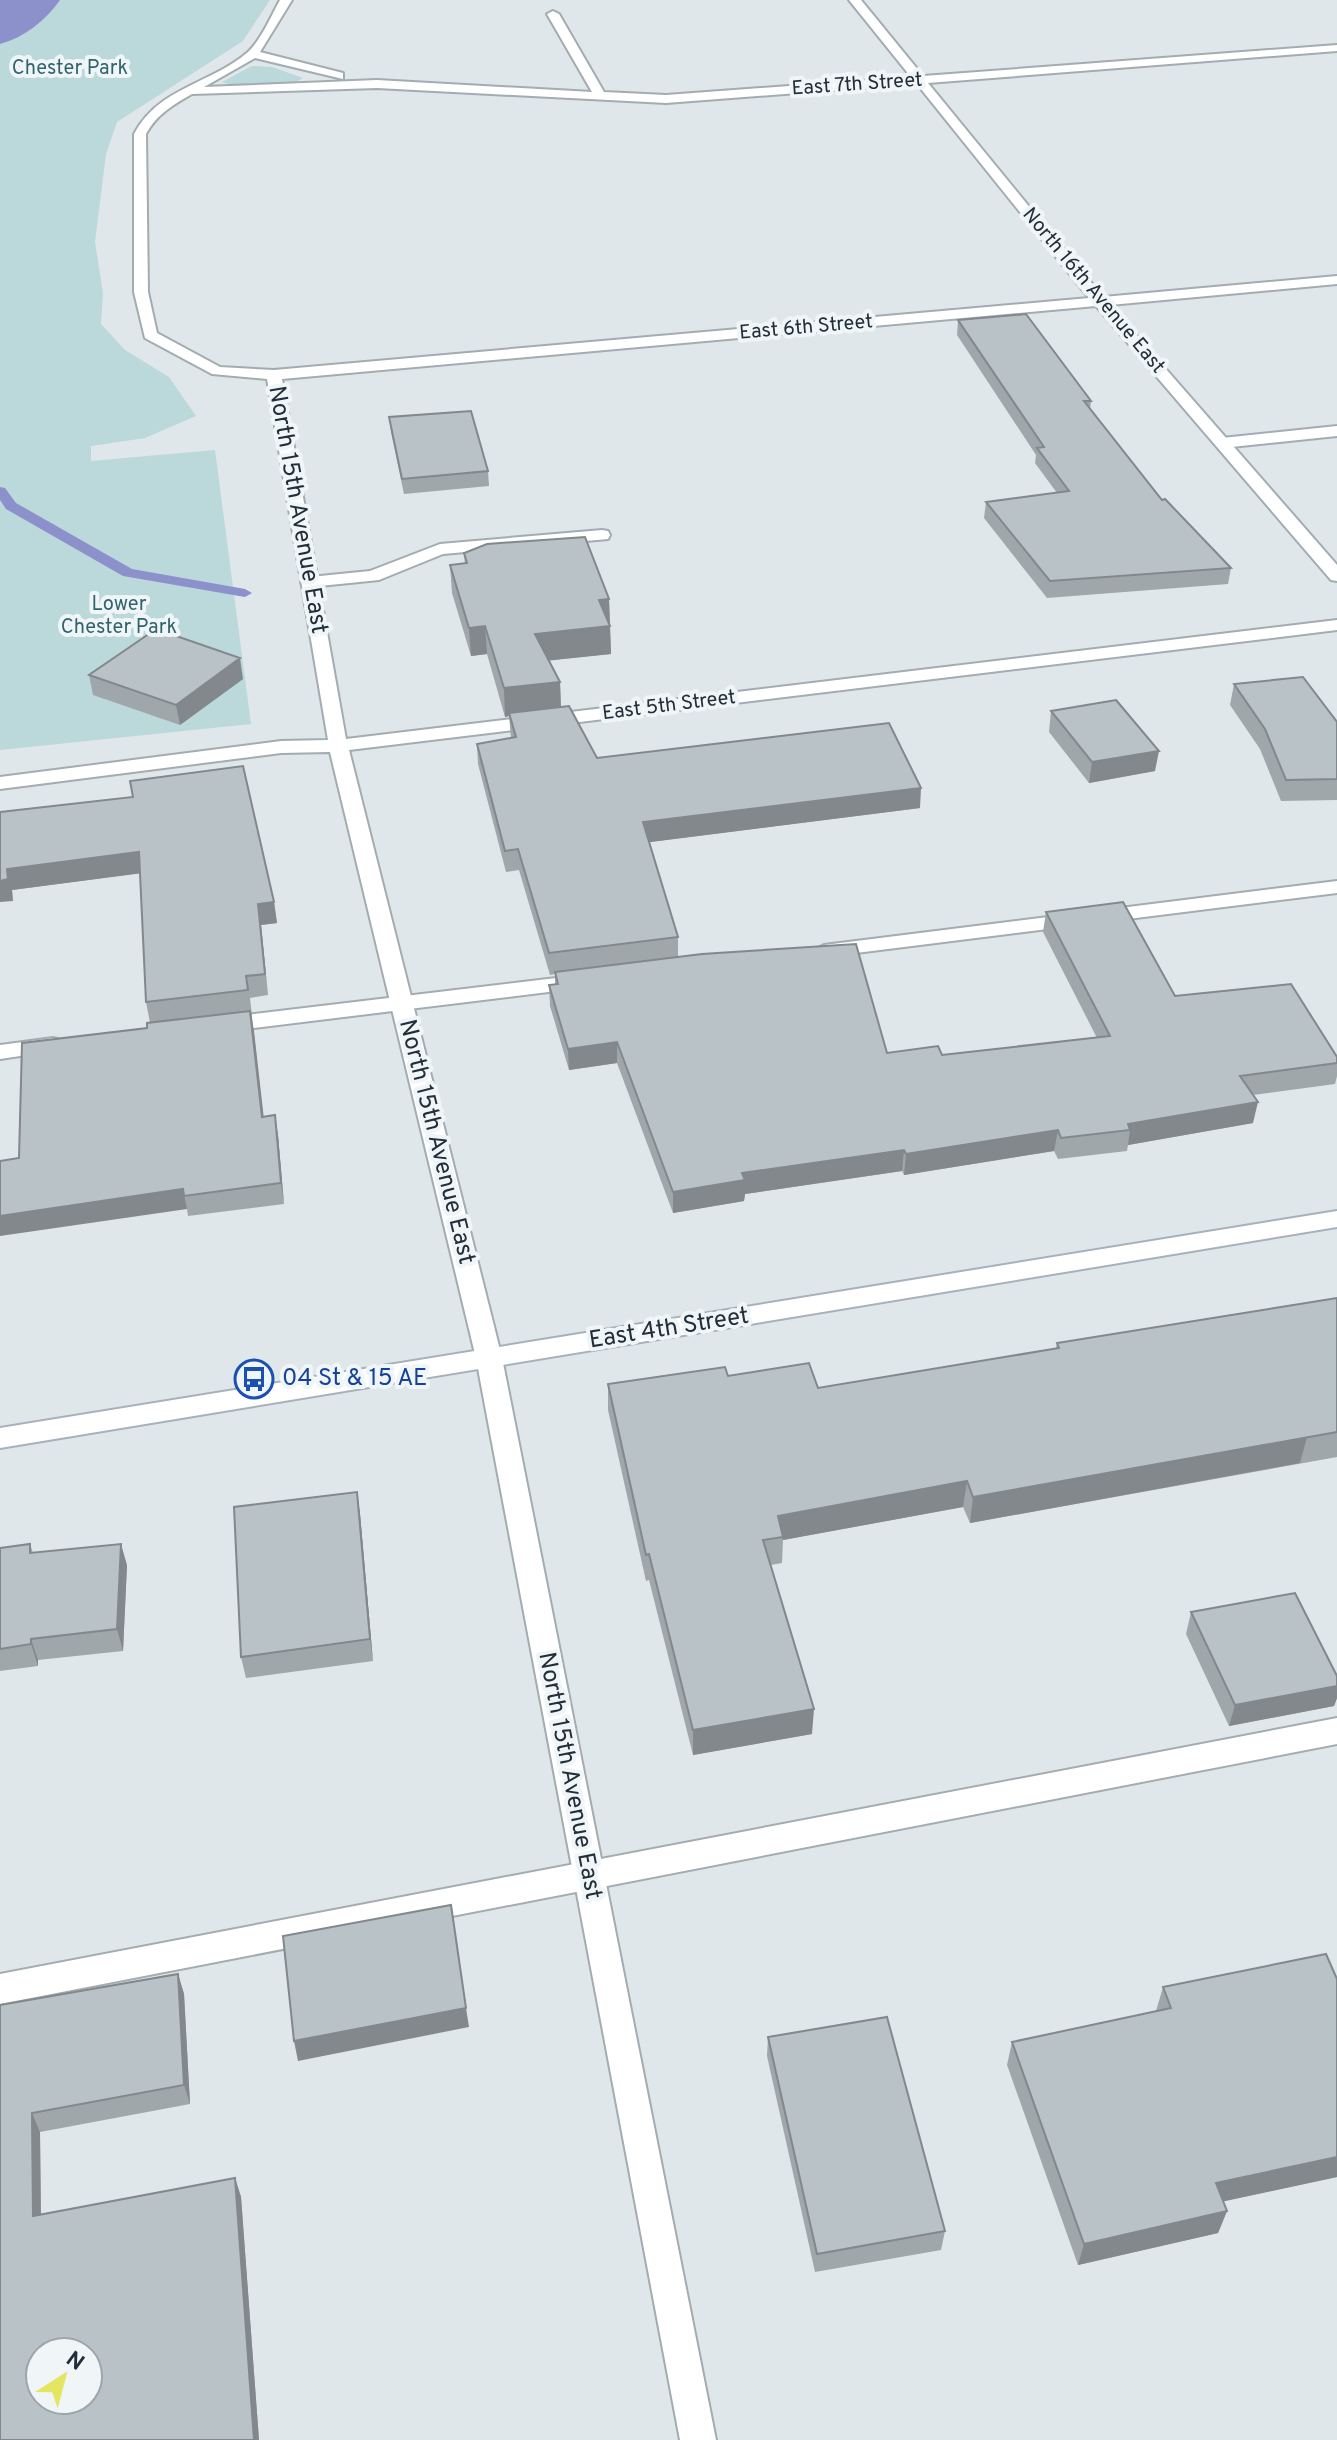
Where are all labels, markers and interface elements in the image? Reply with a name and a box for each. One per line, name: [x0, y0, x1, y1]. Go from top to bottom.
park label: Chester Park: [12, 56, 128, 82]
street label: East 7th Street: [791, 67, 923, 103]
street label: North 16th Avenue East: [1016, 203, 1170, 379]
street label: East 6th Street: [738, 309, 874, 347]
street label: North 15th Avenue East: [260, 384, 334, 636]
park label: Lower Chester Park: [61, 592, 177, 641]
street label: East 5th Street: [601, 685, 737, 727]
street label: North 15th Avenue East: [391, 1016, 481, 1268]
street label: East 4th Street: [587, 1302, 751, 1356]
bus stop icon: 04 St & 15 AE: [233, 1358, 275, 1400]
place label: 04 St & 15 AE: [282, 1364, 427, 1394]
street label: North 15th Avenue East: [530, 1650, 608, 1902]
north arrow: [24, 2336, 104, 2416]
text: N: [60, 2346, 89, 2377]

